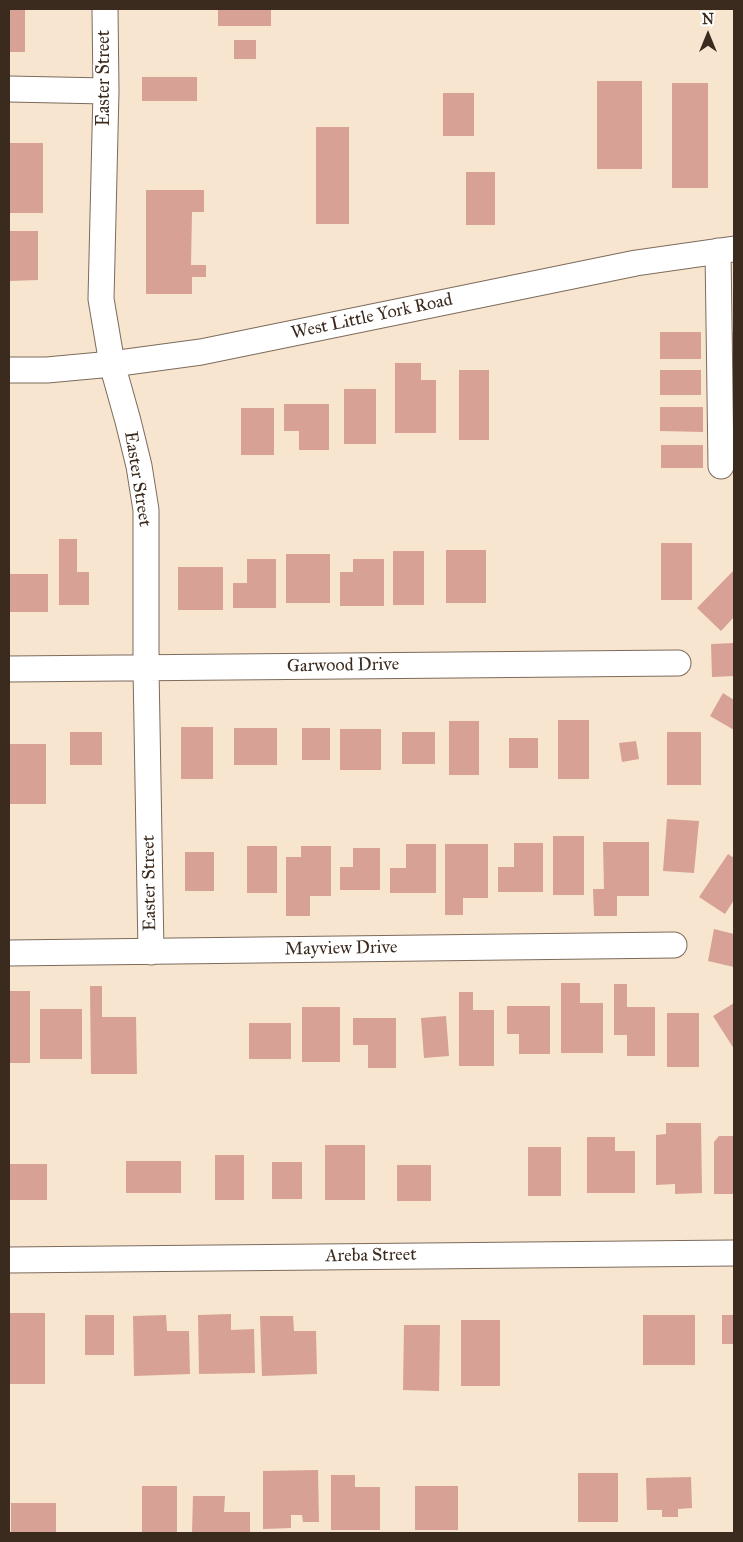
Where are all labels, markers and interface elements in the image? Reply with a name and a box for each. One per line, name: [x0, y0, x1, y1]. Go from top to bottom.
north arrow: [683, 10, 733, 60]
text: N: [702, 11, 714, 28]
street label: Easter Street: [94, 30, 116, 126]
street label: West Little York Road: [289, 289, 455, 345]
street label: Easter Street: [119, 430, 155, 528]
street label: Garwood Drive: [287, 654, 399, 678]
street label: Easter Street: [138, 835, 162, 931]
street label: Mayview Drive: [284, 937, 398, 961]
street label: Areba Street: [325, 1244, 417, 1268]

